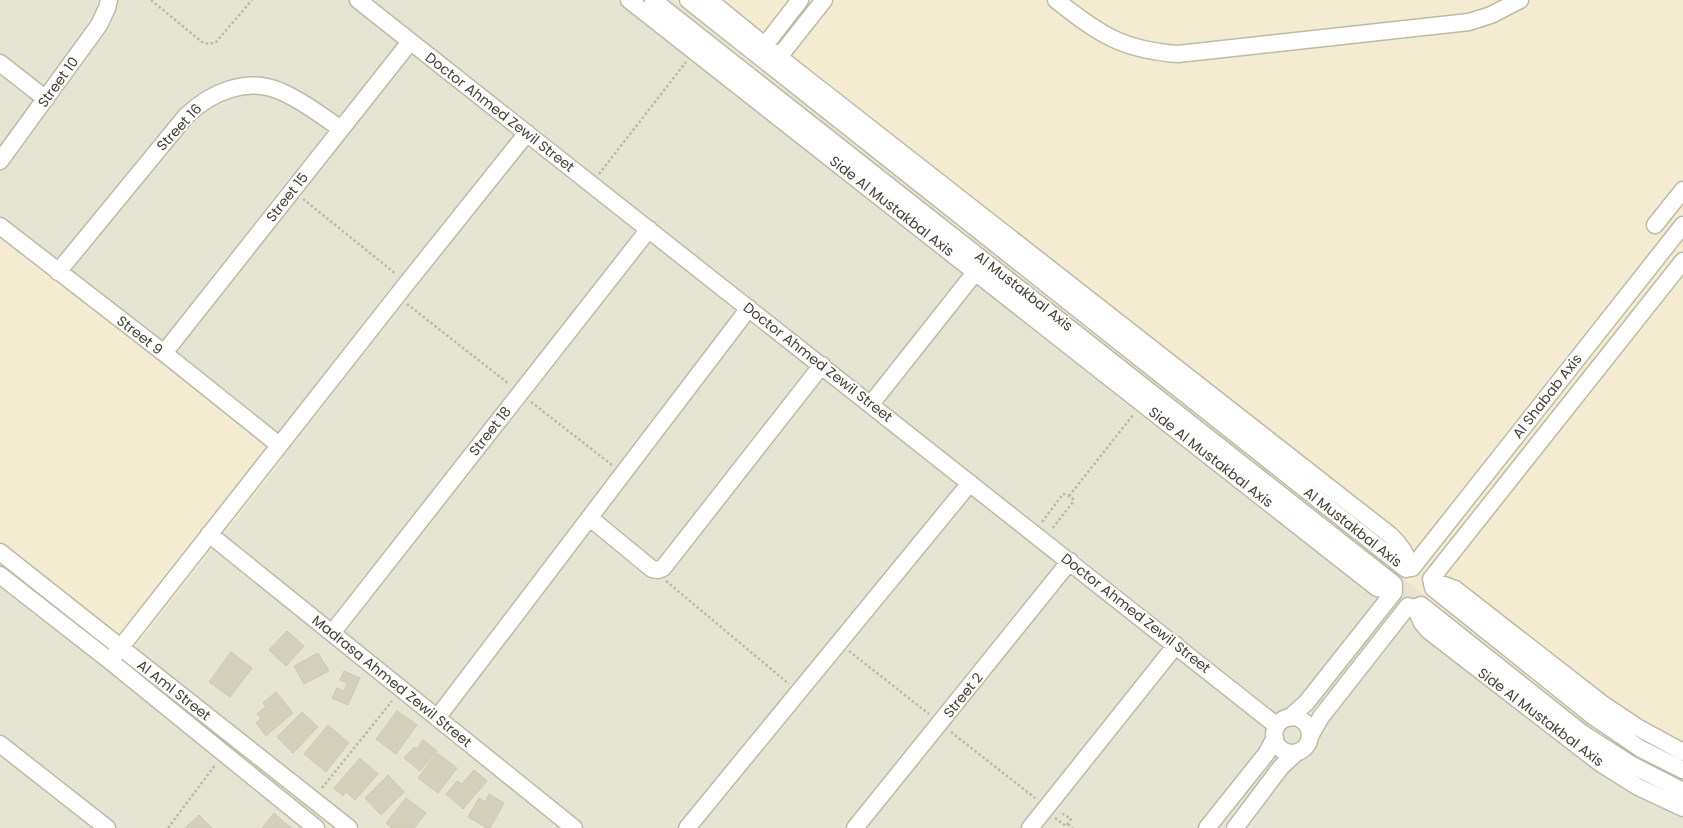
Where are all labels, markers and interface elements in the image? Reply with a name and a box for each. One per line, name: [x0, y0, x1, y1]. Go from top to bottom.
street label: Doctor Ahmed Zewil Street: [421, 47, 579, 177]
street label: Street 10: [33, 53, 83, 111]
street label: Street 16: [152, 99, 206, 155]
street label: Side Al Mustakbal Axis: [825, 151, 959, 261]
street label: Street 15: [261, 168, 313, 226]
street label: Al Mustakbal Axis: [971, 246, 1077, 336]
street label: Doctor Ahmed Zewil Street: [739, 297, 897, 427]
street label: Street 9: [113, 311, 167, 359]
street label: Al Shabab Axis: [1508, 350, 1586, 442]
street label: Street 18: [464, 402, 516, 460]
street label: Side Al Mustakbal Axis: [1144, 402, 1278, 512]
street label: Al Mustakbal Axis: [1300, 482, 1406, 572]
street label: Doctor Ahmed Zewil Street: [1057, 548, 1215, 678]
street label: Madrasa Ahmed Zewil Street: [308, 610, 476, 752]
street label: Al Aml Street: [133, 655, 215, 725]
street label: Side Al Mustakbal Axis: [1474, 663, 1608, 771]
street label: Street 2: [939, 668, 987, 722]

